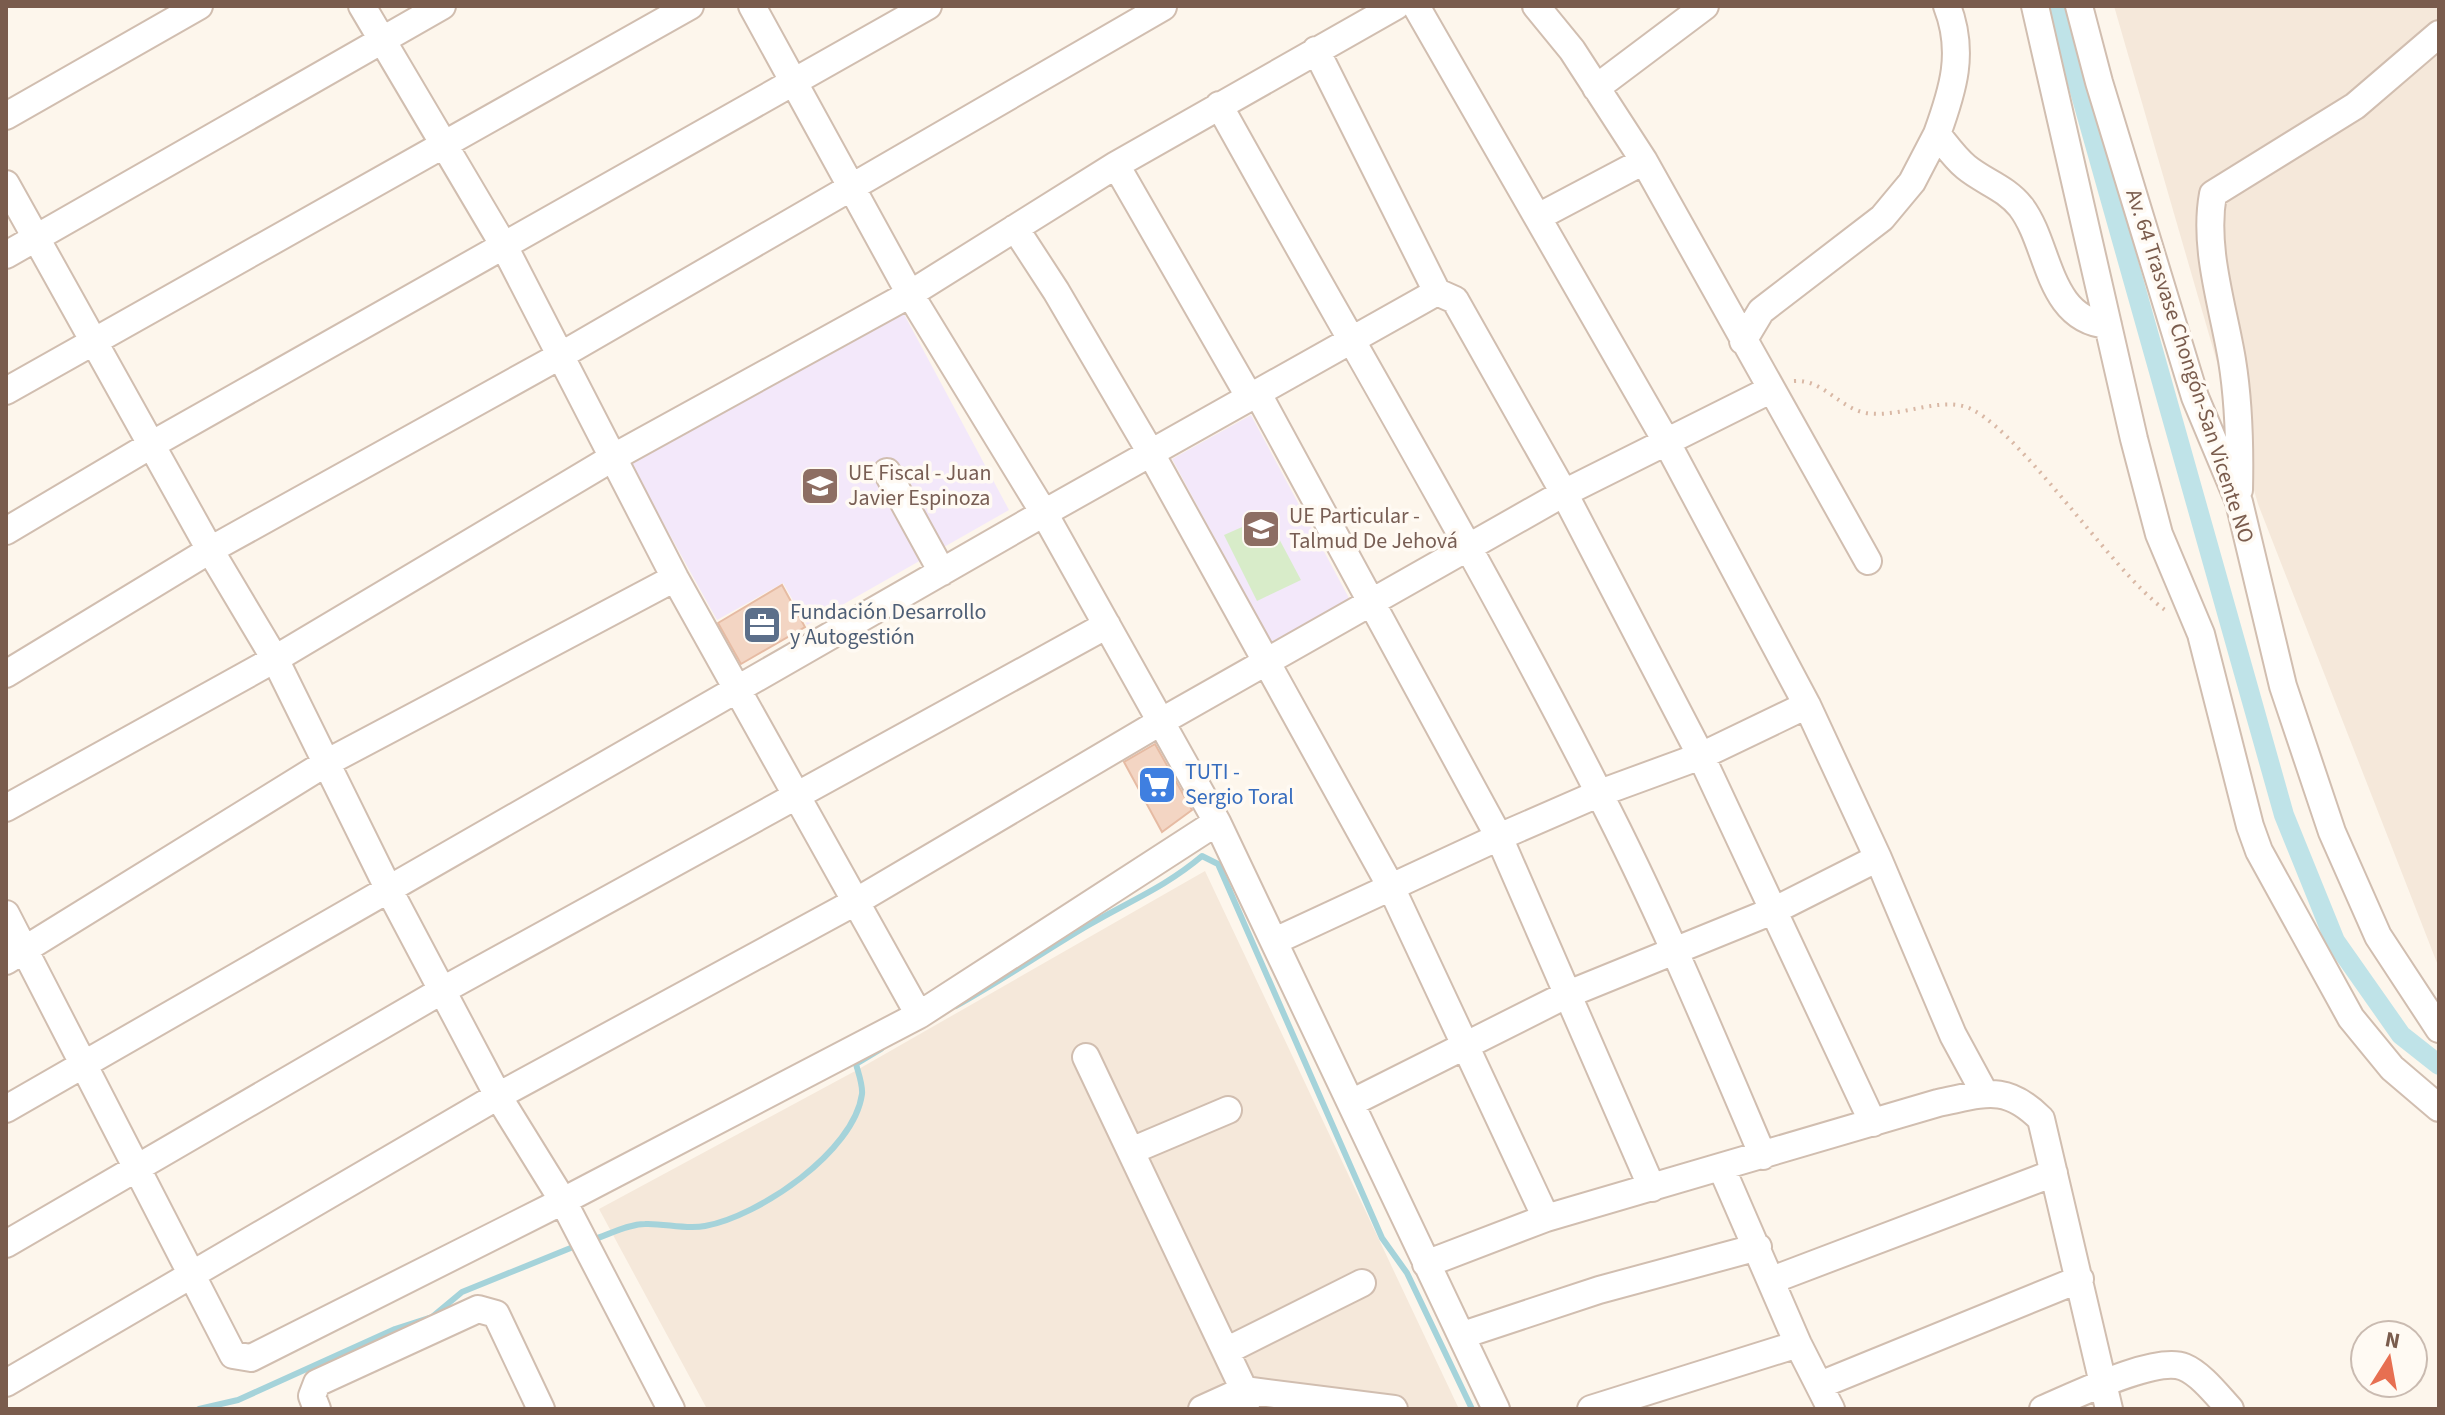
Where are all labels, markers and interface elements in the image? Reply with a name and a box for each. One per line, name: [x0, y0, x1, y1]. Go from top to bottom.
street label: Av. 64 Trasvase Chongón-San Vicente NO: [2118, 185, 2262, 547]
place label: UE Fiscal - Juan Javier Espinoza: [848, 457, 991, 514]
school or university icon: UE Fiscal - Juan Javier Espinoza: [799, 465, 841, 507]
place label: UE Particular - Talmud De Jehová: [1289, 500, 1458, 557]
school or university icon: UE Particular - Talmud De Jehová: [1240, 508, 1282, 550]
place label: Fundación Desarrollo y Autogestión: [790, 596, 986, 653]
office icon: Fundación Desarrollo y Autogestión: [741, 604, 783, 646]
place label: TUTI - Sergio Toral: [1185, 756, 1294, 813]
supermarket icon: TUTI - Sergio Toral: [1136, 764, 1178, 806]
north arrow: [2349, 1319, 2429, 1399]
text: N: [2382, 1323, 2403, 1357]

